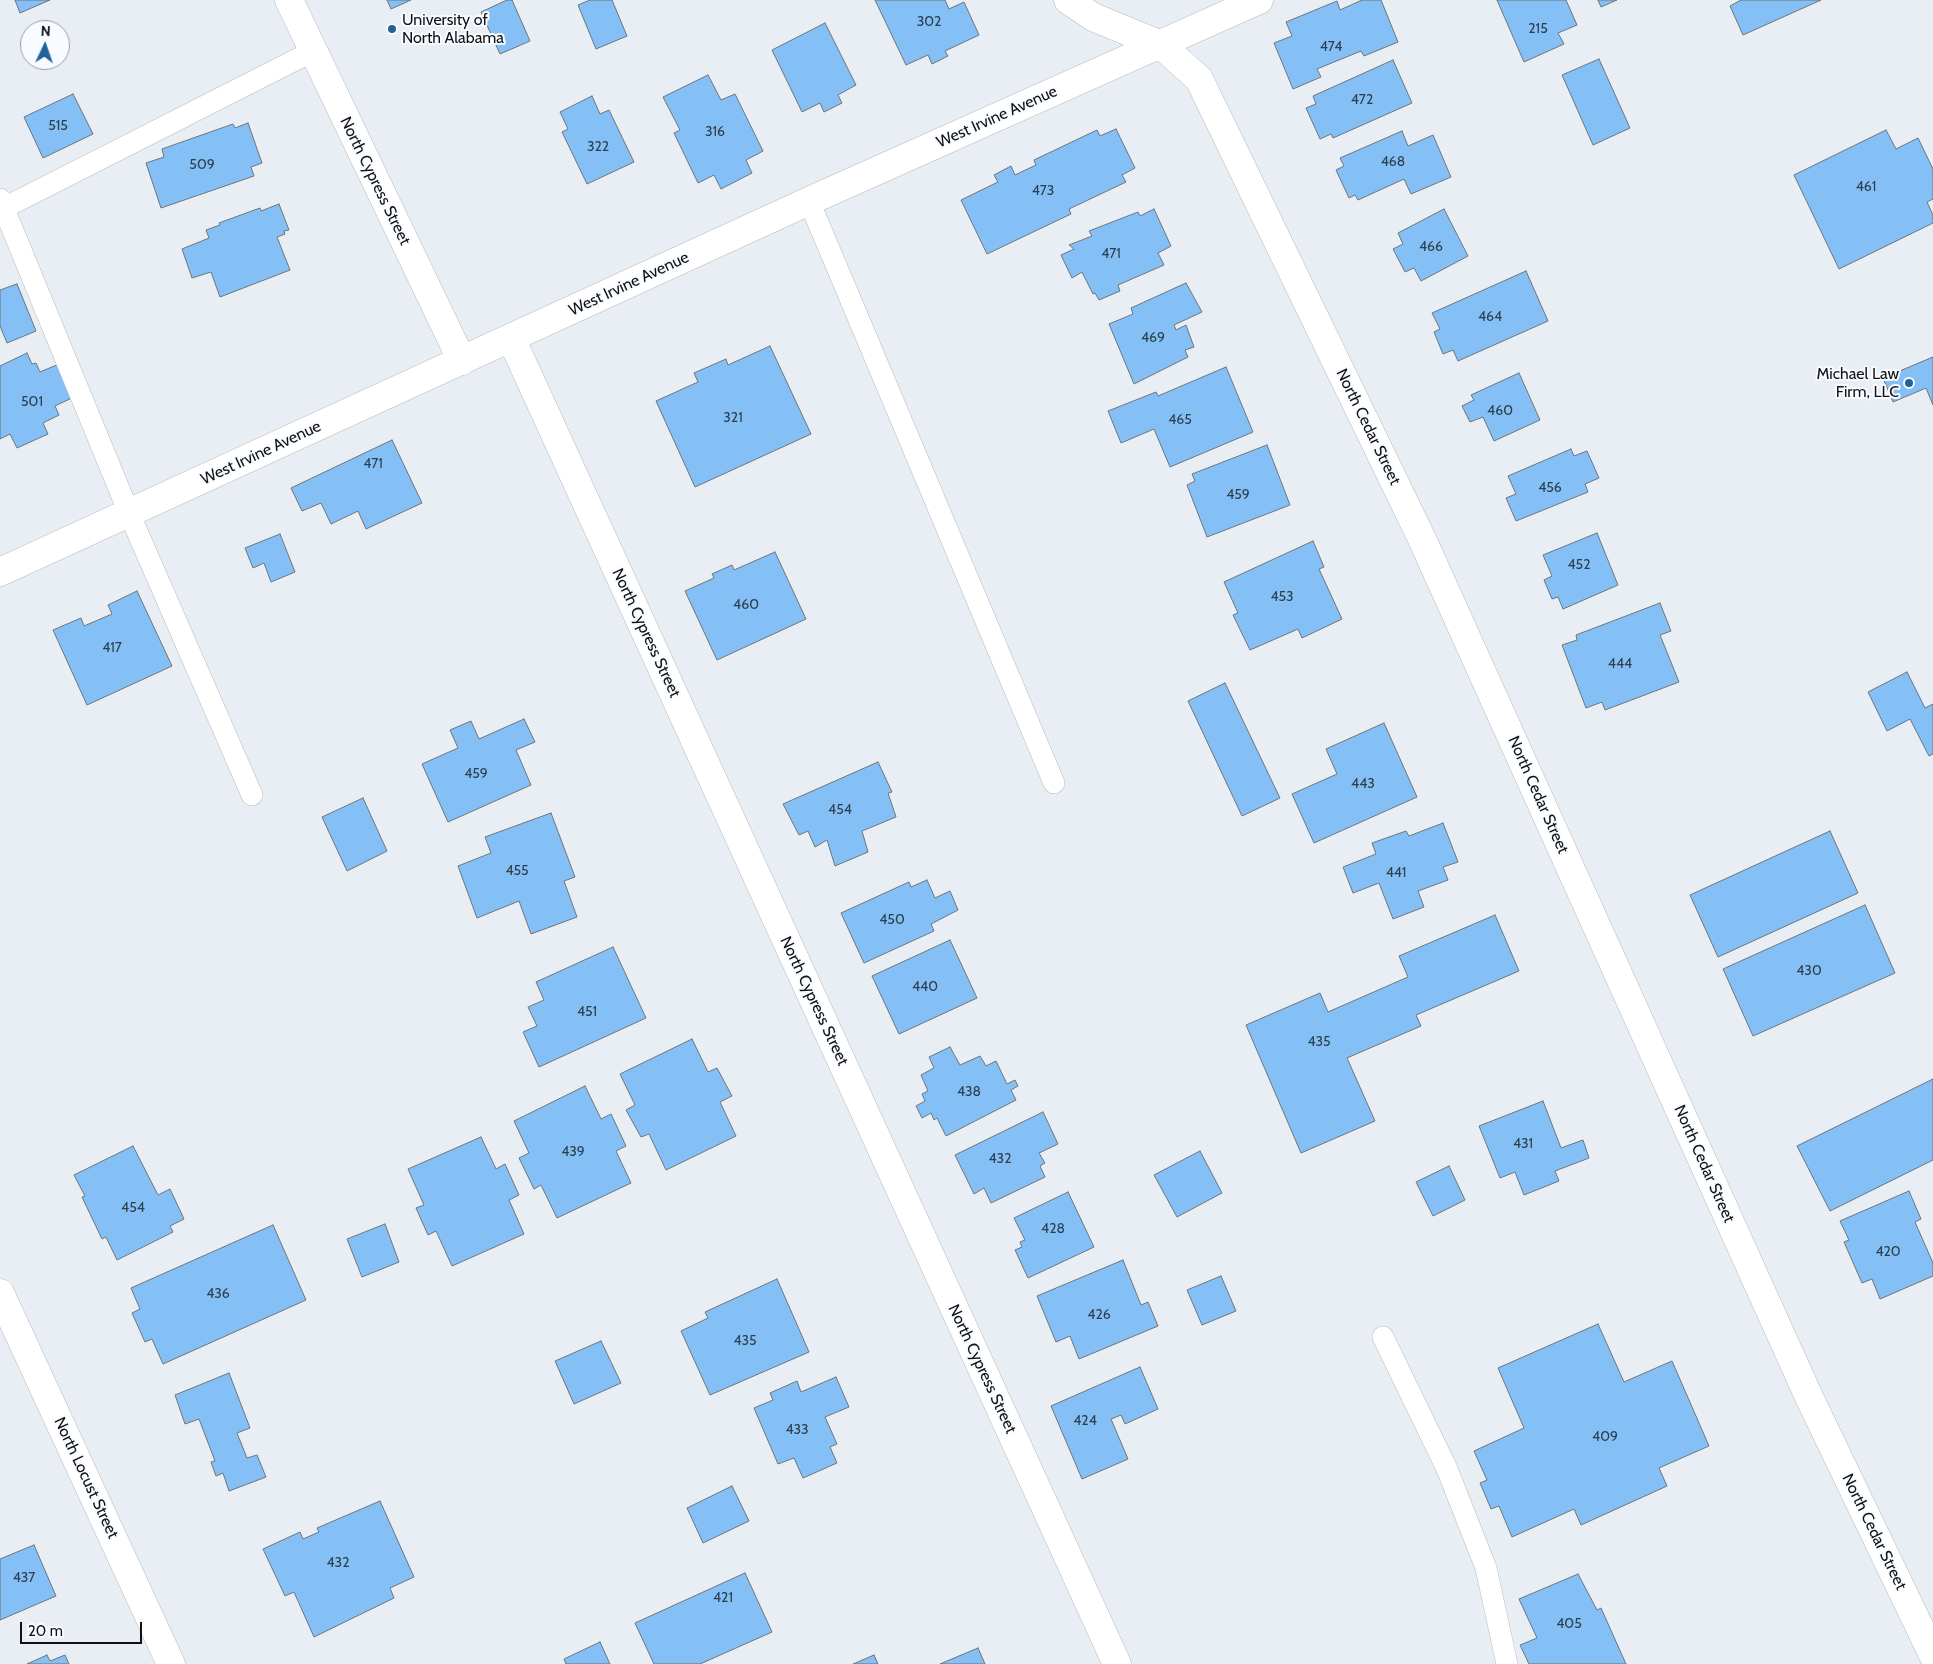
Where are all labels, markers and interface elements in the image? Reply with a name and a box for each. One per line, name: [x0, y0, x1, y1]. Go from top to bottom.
place label: University of North Alabama: [402, 10, 504, 48]
house number: 302: [917, 14, 941, 30]
north arrow: [20, 20, 70, 70]
house number: 215: [1528, 21, 1548, 37]
text: N: [40, 22, 51, 40]
marker: University of North Alabama: [386, 23, 398, 35]
house number: 474: [1320, 39, 1342, 55]
street label: West Irvine Avenue: [934, 82, 1060, 152]
house number: 472: [1351, 92, 1373, 108]
street label: North Cypress Street: [336, 114, 414, 248]
house number: 515: [48, 118, 68, 134]
house number: 316: [705, 124, 725, 140]
house number: 322: [587, 139, 609, 155]
house number: 468: [1381, 154, 1405, 170]
house number: 509: [189, 157, 215, 173]
house number: 461: [1856, 179, 1876, 195]
house number: 473: [1032, 183, 1054, 199]
house number: 466: [1419, 239, 1443, 255]
house number: 471: [1101, 246, 1121, 262]
street label: West Irvine Avenue: [566, 248, 692, 320]
house number: 464: [1478, 309, 1502, 325]
house number: 469: [1141, 330, 1165, 346]
place label: Michael Law Firm, LLC: [1817, 364, 1899, 402]
street label: North Cedar Street: [1332, 366, 1404, 488]
marker: Michael Law Firm, LLC: [1903, 377, 1915, 389]
house number: 501: [21, 394, 43, 410]
house number: 460: [1487, 403, 1513, 419]
house number: 321: [723, 410, 743, 426]
house number: 465: [1168, 412, 1192, 428]
street label: West Irvine Avenue: [198, 417, 324, 489]
house number: 471: [363, 456, 383, 472]
house number: 456: [1538, 480, 1562, 496]
house number: 459: [1226, 487, 1250, 503]
house number: 452: [1567, 557, 1591, 573]
street label: North Cypress Street: [608, 565, 684, 701]
house number: 453: [1270, 589, 1294, 605]
house number: 460: [733, 597, 759, 613]
house number: 417: [102, 640, 122, 656]
house number: 444: [1608, 656, 1632, 672]
street label: North Cedar Street: [1503, 733, 1573, 857]
house number: 459: [464, 766, 488, 782]
house number: 443: [1351, 776, 1375, 792]
house number: 454: [828, 802, 852, 818]
house number: 455: [505, 863, 529, 879]
house number: 441: [1386, 865, 1406, 881]
house number: 450: [879, 912, 905, 928]
street label: North Cypress Street: [776, 933, 852, 1069]
house number: 430: [1796, 963, 1822, 979]
house number: 440: [912, 979, 938, 995]
house number: 451: [577, 1004, 597, 1020]
house number: 435: [1307, 1034, 1331, 1050]
house number: 438: [957, 1084, 981, 1100]
street label: North Cedar Street: [1669, 1102, 1739, 1226]
house number: 431: [1513, 1136, 1533, 1152]
house number: 439: [561, 1144, 585, 1160]
house number: 432: [988, 1151, 1012, 1167]
house number: 454: [121, 1200, 145, 1216]
house number: 428: [1041, 1221, 1065, 1237]
house number: 420: [1875, 1244, 1901, 1260]
house number: 436: [206, 1286, 230, 1302]
street label: North Cypress Street: [944, 1301, 1020, 1437]
house number: 426: [1087, 1307, 1111, 1323]
house number: 435: [733, 1333, 757, 1349]
house number: 424: [1073, 1413, 1097, 1429]
street label: North Locust Street: [49, 1414, 123, 1542]
house number: 433: [785, 1422, 809, 1438]
house number: 409: [1592, 1429, 1618, 1445]
street label: North Cedar Street: [1838, 1471, 1910, 1593]
house number: 432: [326, 1555, 350, 1571]
house number: 437: [13, 1570, 35, 1586]
house number: 421: [713, 1590, 733, 1606]
scale bar: [22, 1612, 145, 1644]
house number: 405: [1556, 1616, 1582, 1632]
text: 20 m: [28, 1622, 63, 1640]

